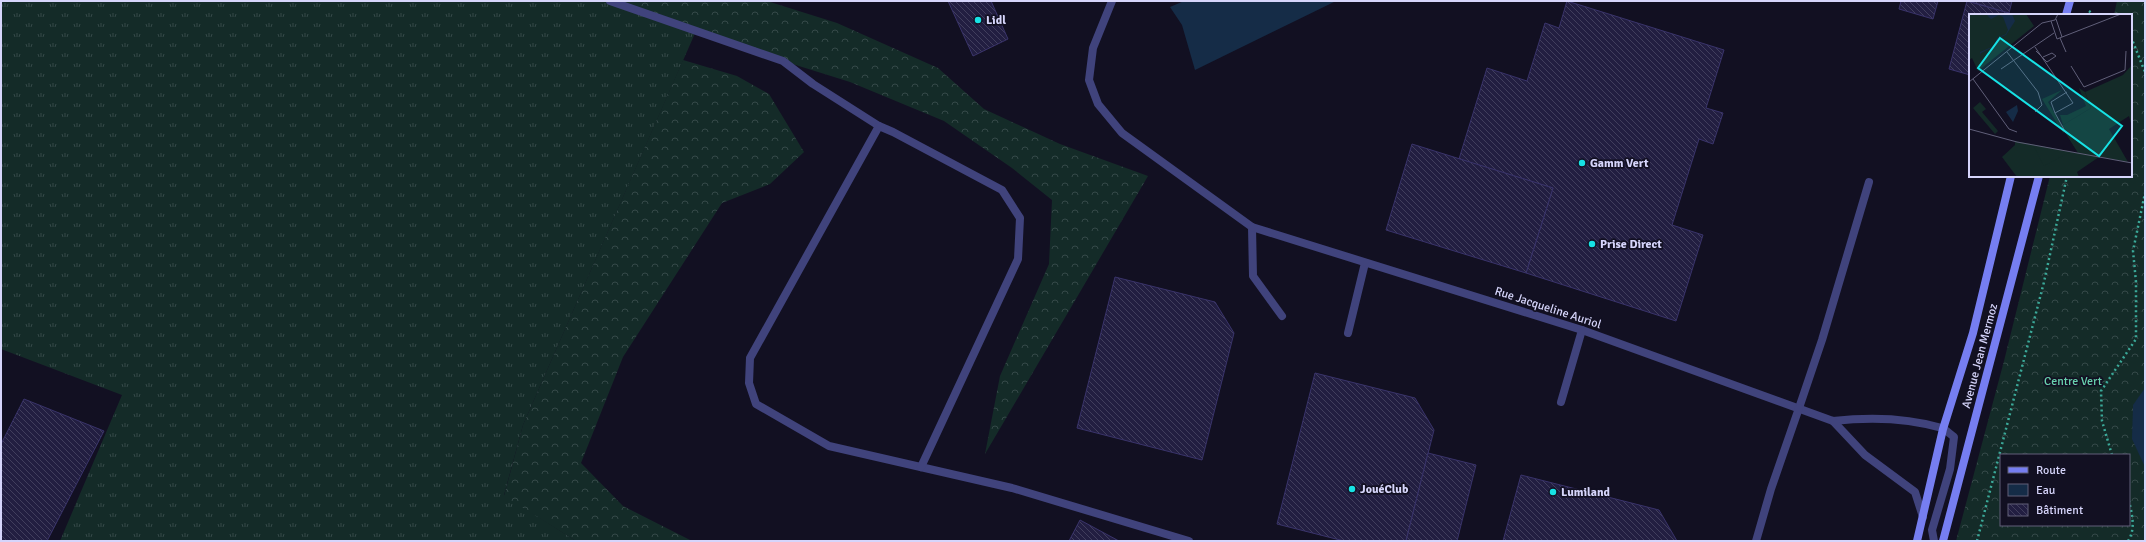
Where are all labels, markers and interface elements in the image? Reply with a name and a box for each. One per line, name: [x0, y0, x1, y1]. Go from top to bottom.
place label: Lidl: [986, 13, 1006, 28]
inset map: [1969, 14, 2132, 177]
marker: Lidl: [973, 15, 983, 25]
place label: Gamm Vert: [1590, 156, 1649, 171]
marker: Gamm Vert: [1577, 158, 1587, 168]
place label: Prise Direct: [1600, 237, 1662, 252]
marker: Prise Direct: [1587, 239, 1597, 249]
street label: Rue Jacqueline Auriol: [1493, 284, 1604, 332]
street label: Avenue Jean Mermoz: [1959, 302, 2001, 410]
park label: Centre Vert: [2044, 374, 2102, 389]
legend: [2000, 454, 2130, 526]
text: Route: [2036, 463, 2066, 478]
place label: JouéClub: [1360, 482, 1409, 497]
text: Eau: [2036, 483, 2055, 498]
marker: JouéClub: [1347, 484, 1357, 494]
place label: Lumiland: [1561, 485, 1611, 500]
marker: Lumiland: [1548, 487, 1558, 497]
text: Bâtiment: [2036, 503, 2083, 518]

